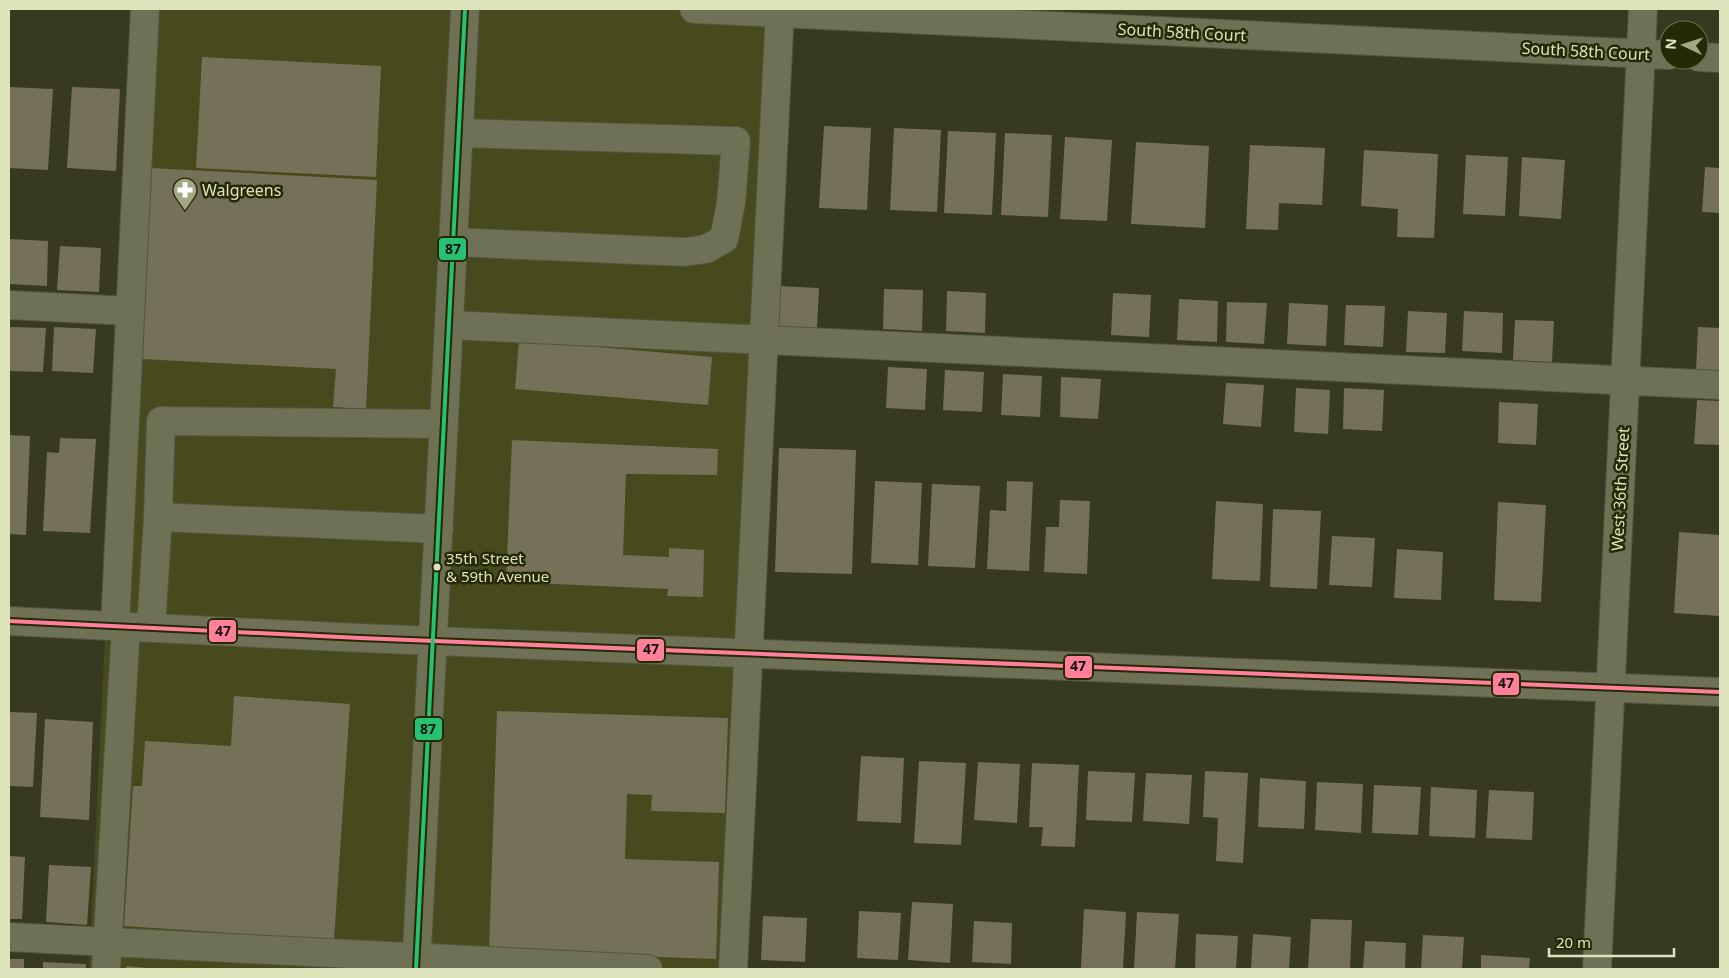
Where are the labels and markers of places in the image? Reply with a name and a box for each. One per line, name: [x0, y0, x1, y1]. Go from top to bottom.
pharmacy icon: Walgreens: [172, 177, 198, 211]
place label: Walgreens: [202, 179, 281, 201]
place label: 35th Street & 59th Avenue: [446, 548, 549, 586]
marker: 35th Street & 59th Avenue: [432, 562, 442, 572]

